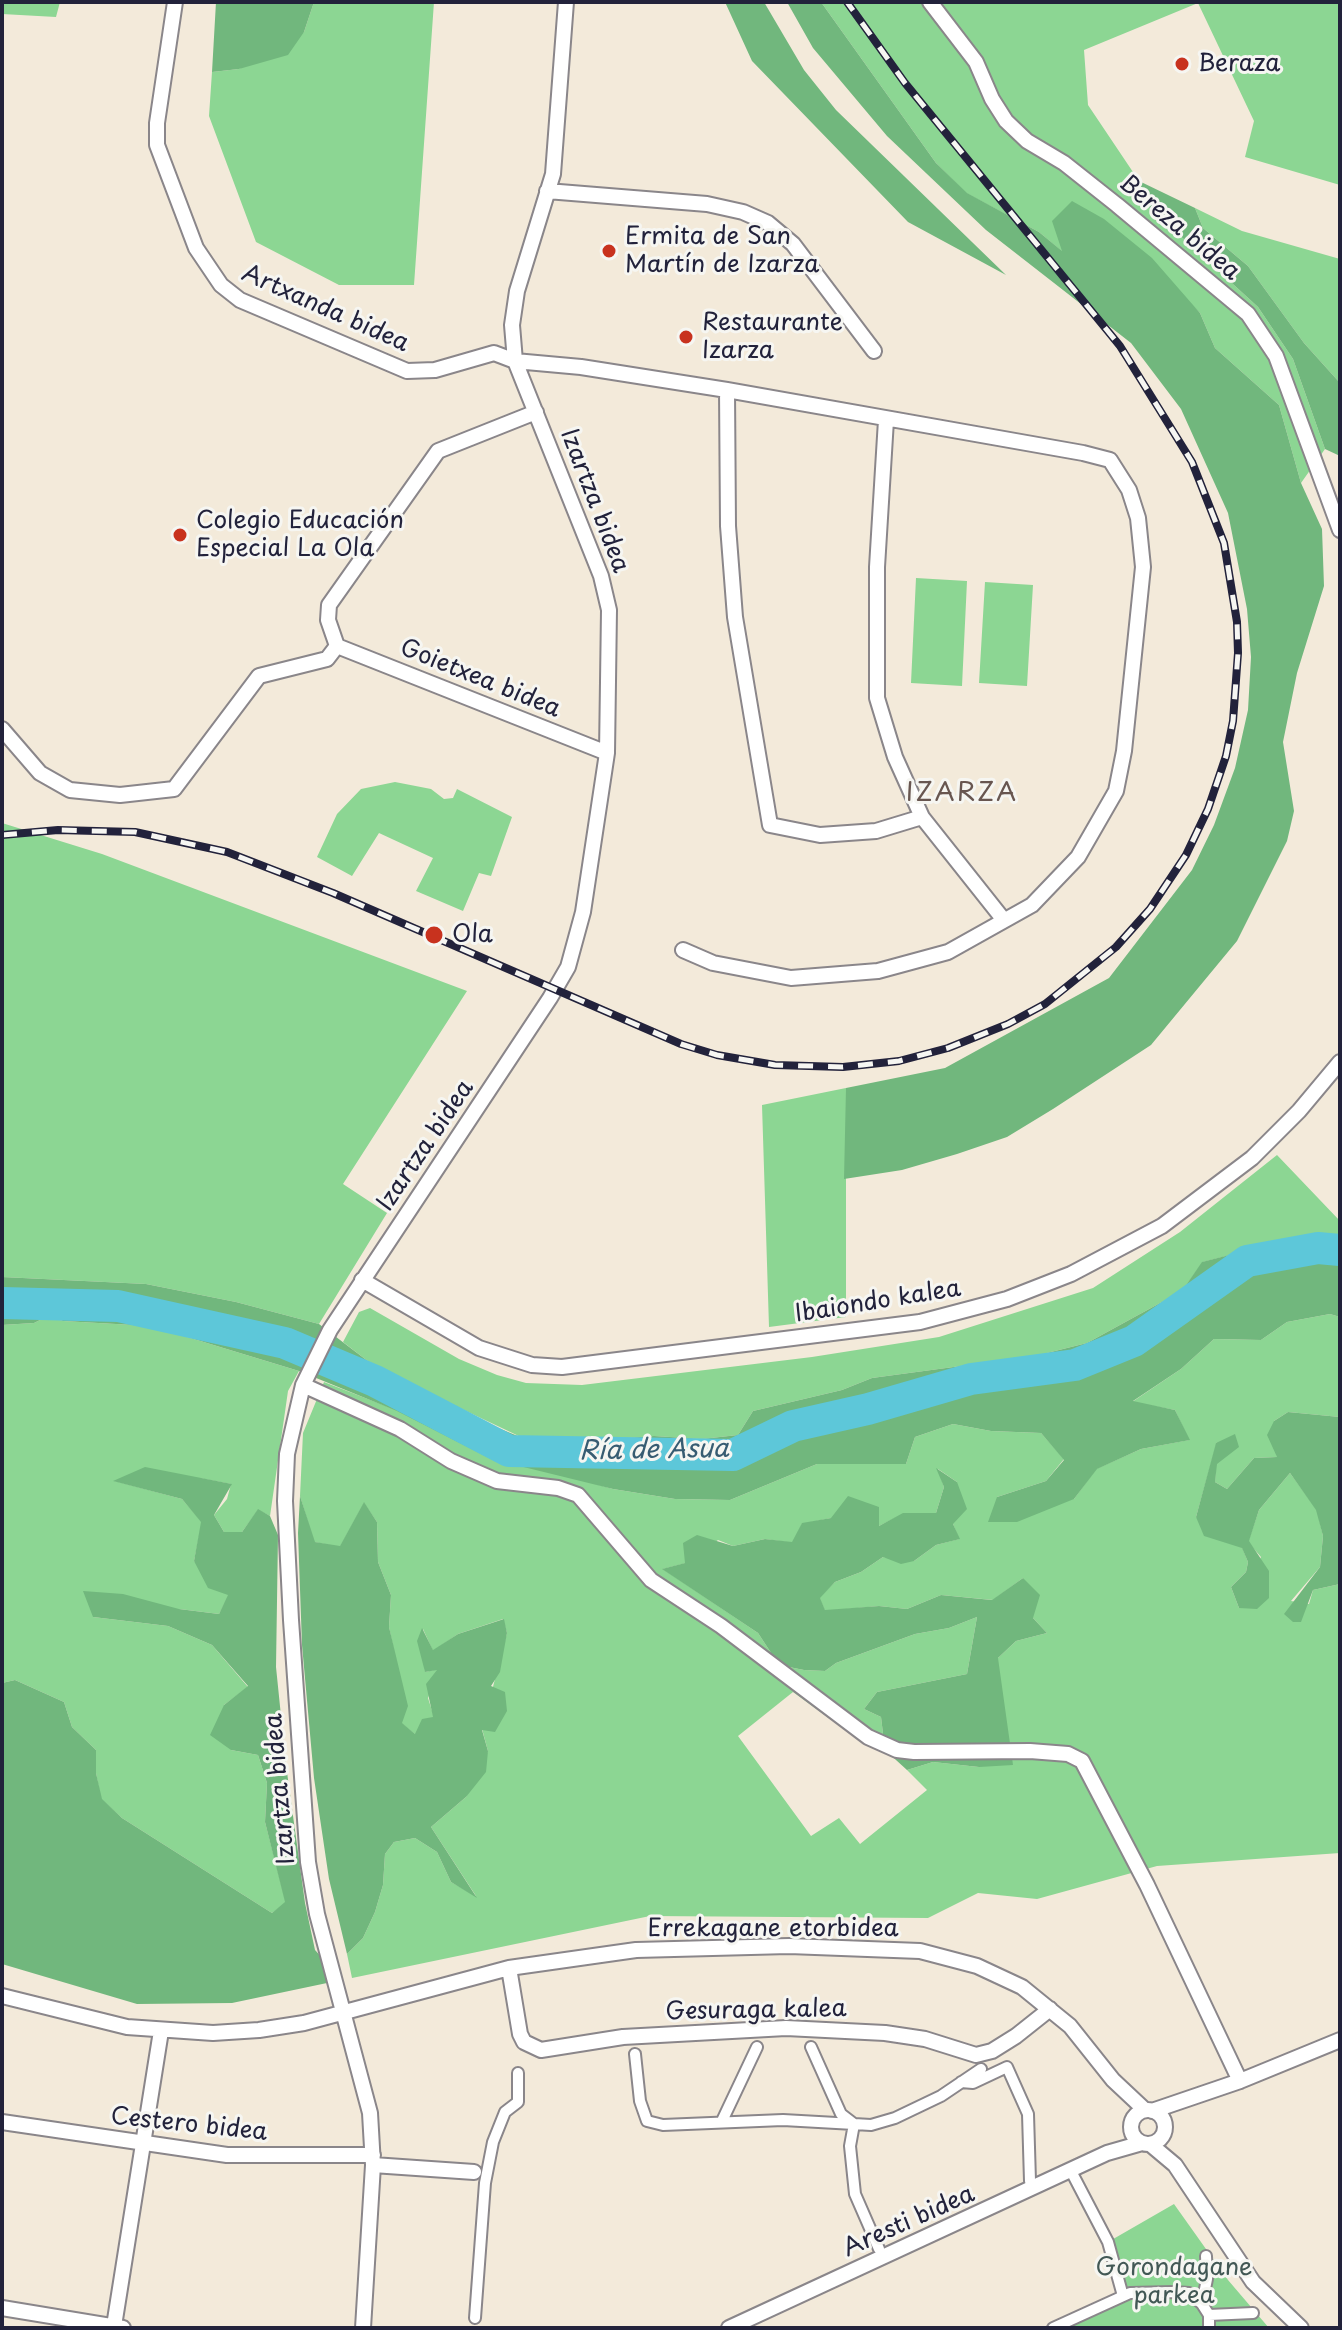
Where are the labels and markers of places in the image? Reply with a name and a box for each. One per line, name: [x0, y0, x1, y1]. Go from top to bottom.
place label: Beraza: [1198, 50, 1280, 78]
marker: Beraza: [1173, 55, 1191, 73]
place label: Ermita de San Martín de Izarza: [625, 223, 819, 279]
marker: Ermita de San Martín de Izarza: [600, 242, 618, 260]
place label: Restaurante Izarza: [702, 309, 843, 365]
marker: Restaurante Izarza: [677, 328, 695, 346]
place label: Colegio Educación Especial La Ola: [196, 507, 404, 563]
marker: Colegio Educación Especial La Ola: [171, 526, 189, 544]
place label: Ola: [452, 921, 493, 949]
marker: Ola: [423, 924, 445, 946]

